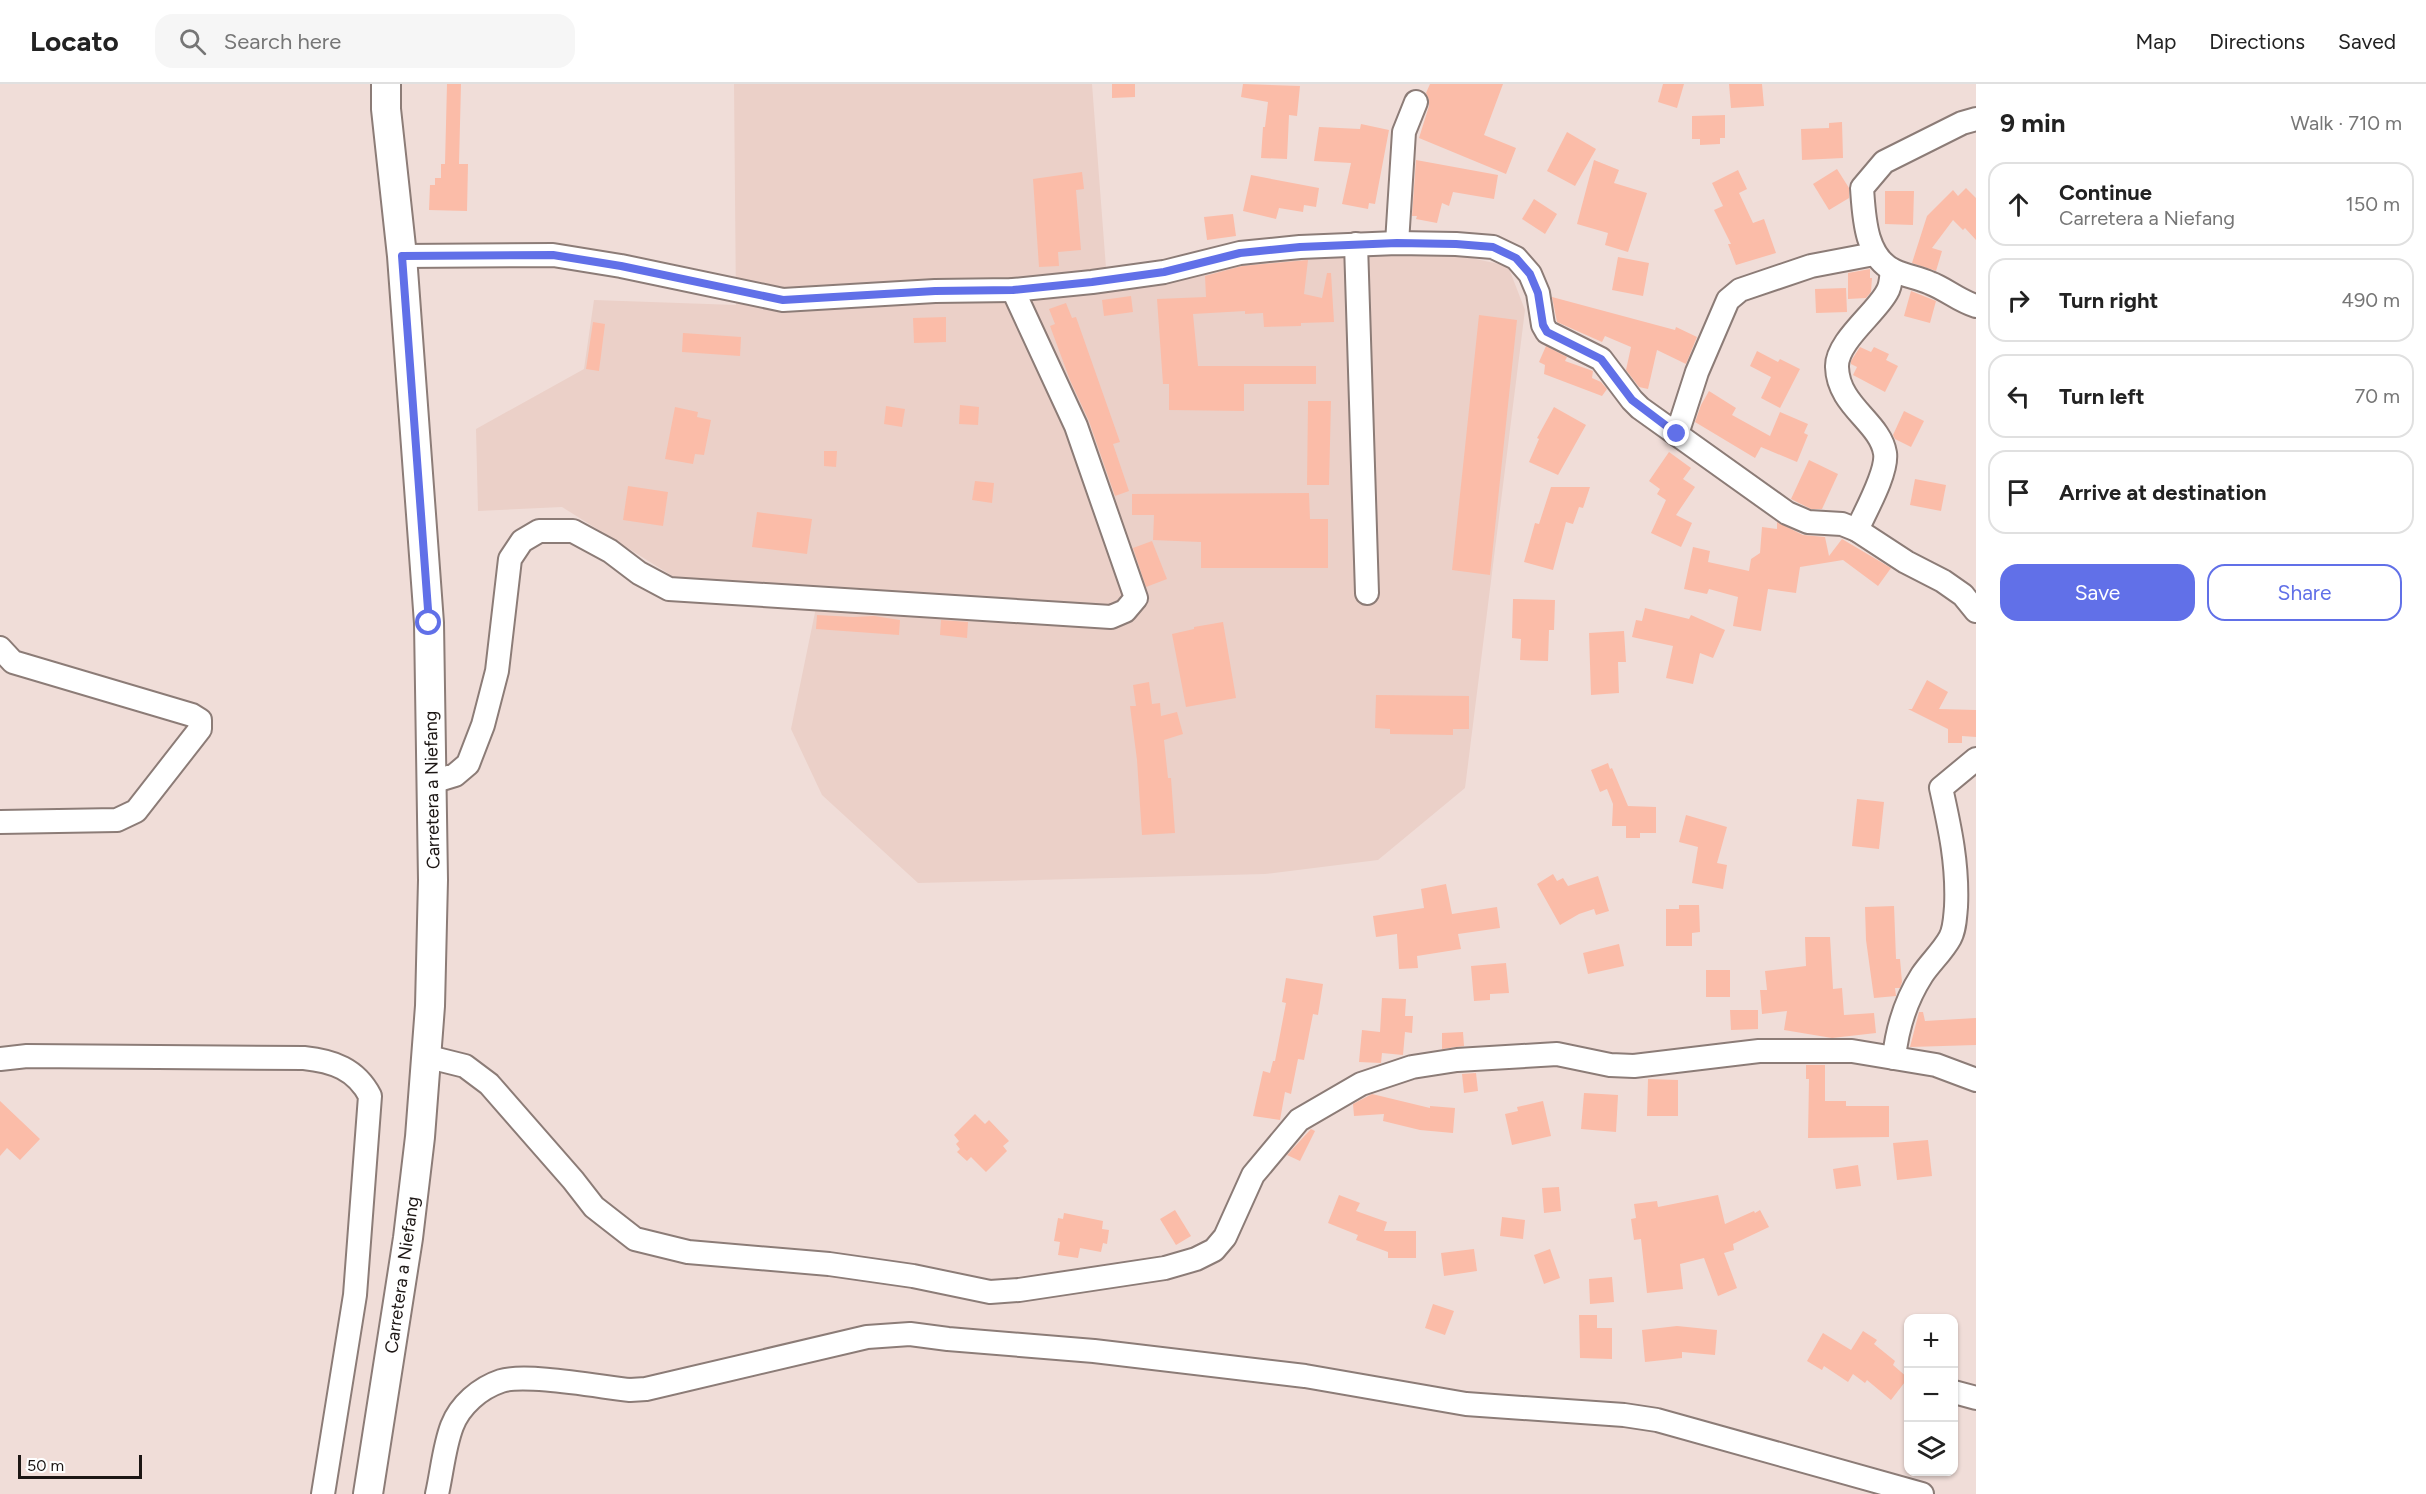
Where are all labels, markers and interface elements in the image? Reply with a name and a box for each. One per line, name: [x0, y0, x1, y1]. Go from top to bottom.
search box: [155, 14, 575, 68]
text: Locato: [30, 24, 119, 58]
icon: search: [176, 25, 209, 58]
text: Search here: [224, 28, 341, 55]
text: Map: [2135, 29, 2176, 54]
text: Directions: [2209, 29, 2305, 54]
text: Saved: [2338, 29, 2396, 54]
text: 9 min: [2000, 107, 2066, 139]
text: Walk · 710 m: [2291, 111, 2402, 135]
text: Continue: [2059, 179, 2152, 206]
icon: ahead: [2002, 188, 2035, 221]
text: 150 m: [2345, 192, 2400, 216]
text: Carretera a Niefang: [2059, 206, 2235, 230]
icon: right: [2002, 284, 2035, 317]
text: Turn right: [2059, 287, 2158, 314]
text: 490 m: [2341, 288, 2400, 312]
icon: left: [2002, 380, 2035, 413]
text: Turn left: [2059, 383, 2145, 410]
text: 70 m: [2354, 384, 2400, 408]
route end: [1663, 420, 1689, 446]
icon: arrive: [2002, 476, 2035, 509]
text: Arrive at destination: [2059, 479, 2267, 506]
button: Save: [2000, 564, 2195, 621]
button: Share: [2207, 564, 2402, 621]
route start: [415, 609, 441, 635]
street label: Carretera a Niefang: [420, 711, 444, 869]
street label: Carretera a Niefang: [380, 1195, 424, 1355]
map controls: [1904, 1314, 1958, 1476]
button: +: [1904, 1314, 1958, 1368]
button: −: [1904, 1368, 1958, 1422]
button: layers: [1904, 1422, 1958, 1476]
scale bar: [18, 1452, 142, 1480]
text: 50 m: [27, 1456, 64, 1475]

